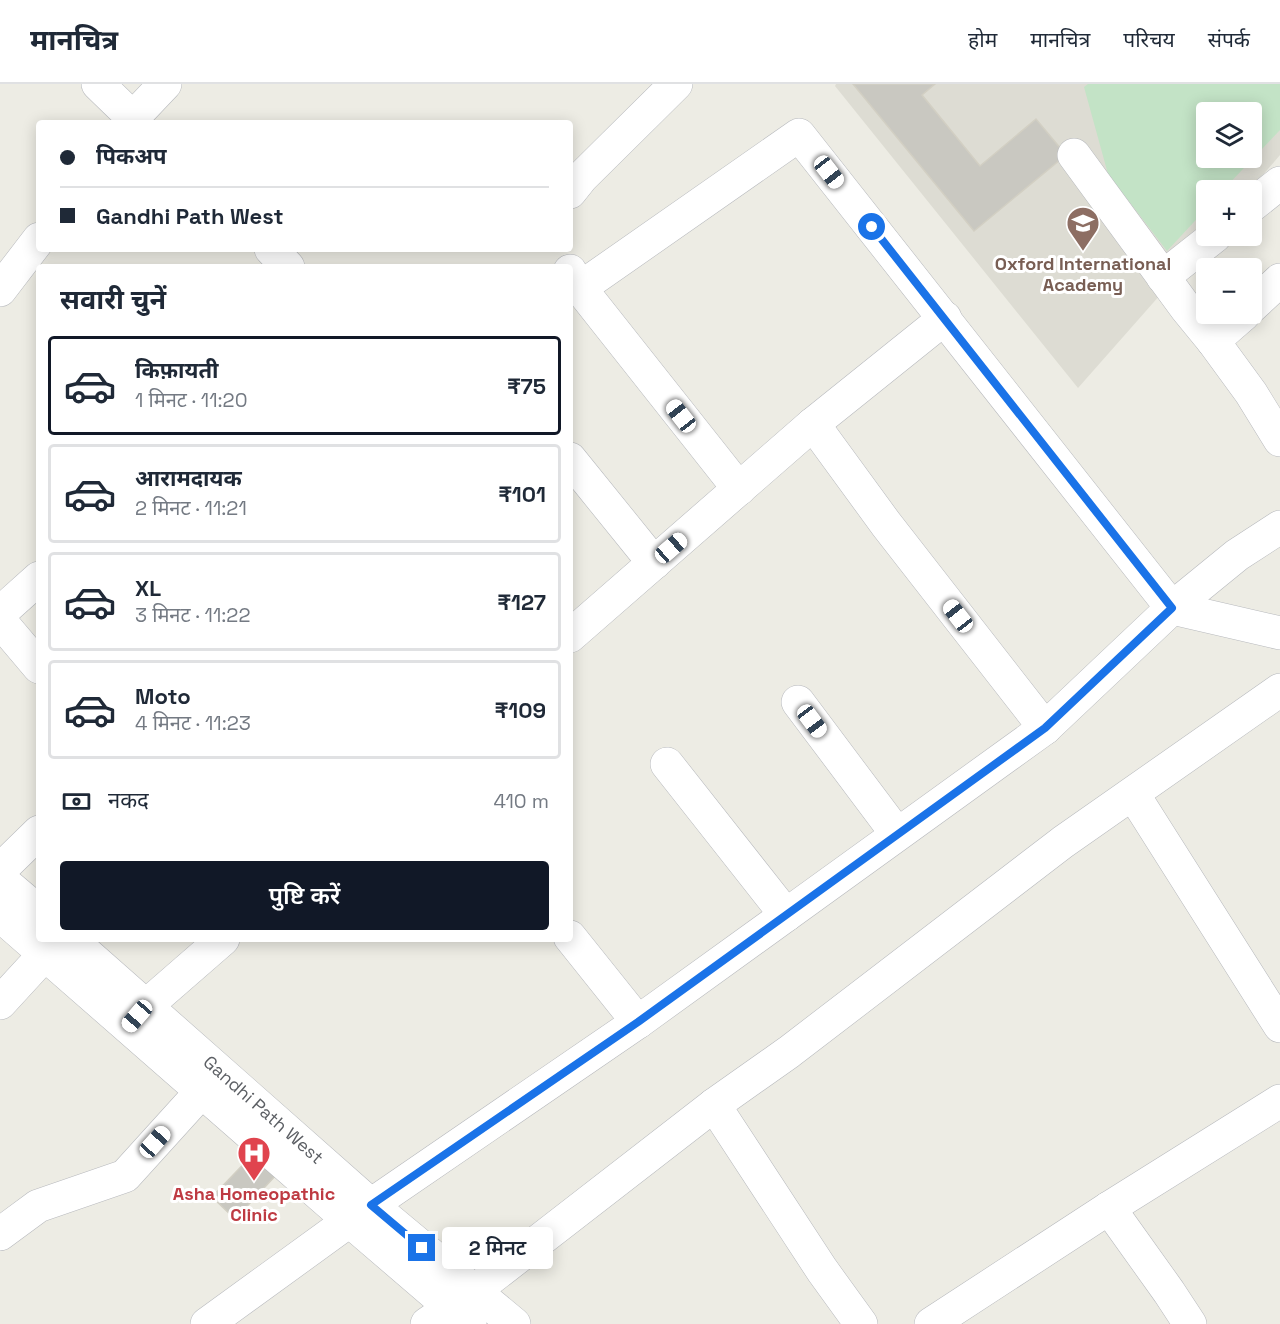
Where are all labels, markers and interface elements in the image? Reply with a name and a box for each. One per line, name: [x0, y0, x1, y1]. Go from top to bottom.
text: मानचित्र: [30, 22, 118, 58]
text: होम: [968, 26, 997, 53]
text: मानचित्र: [1030, 26, 1090, 53]
text: परिचय: [1123, 26, 1175, 53]
text: संपर्क: [1208, 26, 1250, 53]
map controls: [1196, 102, 1262, 324]
button: layers: [1196, 102, 1262, 168]
text: पिकअप: [96, 142, 167, 170]
car: [811, 152, 847, 192]
button: +: [1196, 180, 1262, 246]
text: Gandhi Path West: [96, 202, 284, 230]
school or university icon: Oxford International Academy: [1065, 205, 1101, 252]
route start: [858, 213, 885, 240]
place label: Oxford International Academy: [995, 252, 1171, 296]
button: −: [1196, 258, 1262, 324]
text: सवारी चुनें: [60, 282, 166, 317]
text: किफ़ायती: [135, 356, 219, 384]
icon: car: [63, 359, 117, 413]
text: ₹75: [507, 372, 546, 400]
text: 1 मिनट · 11:20: [135, 387, 248, 413]
car: [663, 396, 699, 436]
text: आरामदायक: [135, 464, 242, 492]
icon: car: [63, 467, 117, 521]
text: ₹101: [498, 480, 546, 508]
text: 2 मिनट · 11:21: [135, 495, 247, 521]
car: [652, 529, 690, 567]
text: XL: [135, 574, 161, 602]
icon: car: [63, 575, 117, 629]
text: ₹127: [497, 588, 546, 616]
car: [940, 596, 976, 636]
text: 3 मिनट · 11:22: [135, 602, 250, 628]
text: Moto: [135, 682, 191, 710]
icon: car: [63, 683, 117, 737]
text: ₹109: [495, 696, 546, 724]
car: [794, 701, 830, 741]
text: 4 मिनट · 11:23: [135, 710, 251, 736]
icon: cash: [60, 785, 93, 818]
text: नकद: [108, 786, 149, 814]
text: 410 m: [493, 788, 549, 814]
button: पुष्टि करें: [60, 861, 549, 930]
car: [118, 997, 156, 1035]
street label: Gandhi Path West: [199, 1050, 329, 1169]
car: [136, 1123, 174, 1161]
hospital icon: Asha Homeopathic Clinic: [236, 1135, 272, 1182]
place label: Asha Homeopathic Clinic: [173, 1182, 335, 1226]
callout: 2 मिनट: [443, 1227, 554, 1269]
route end: [408, 1234, 435, 1261]
text: 2 मिनट: [469, 1235, 526, 1261]

